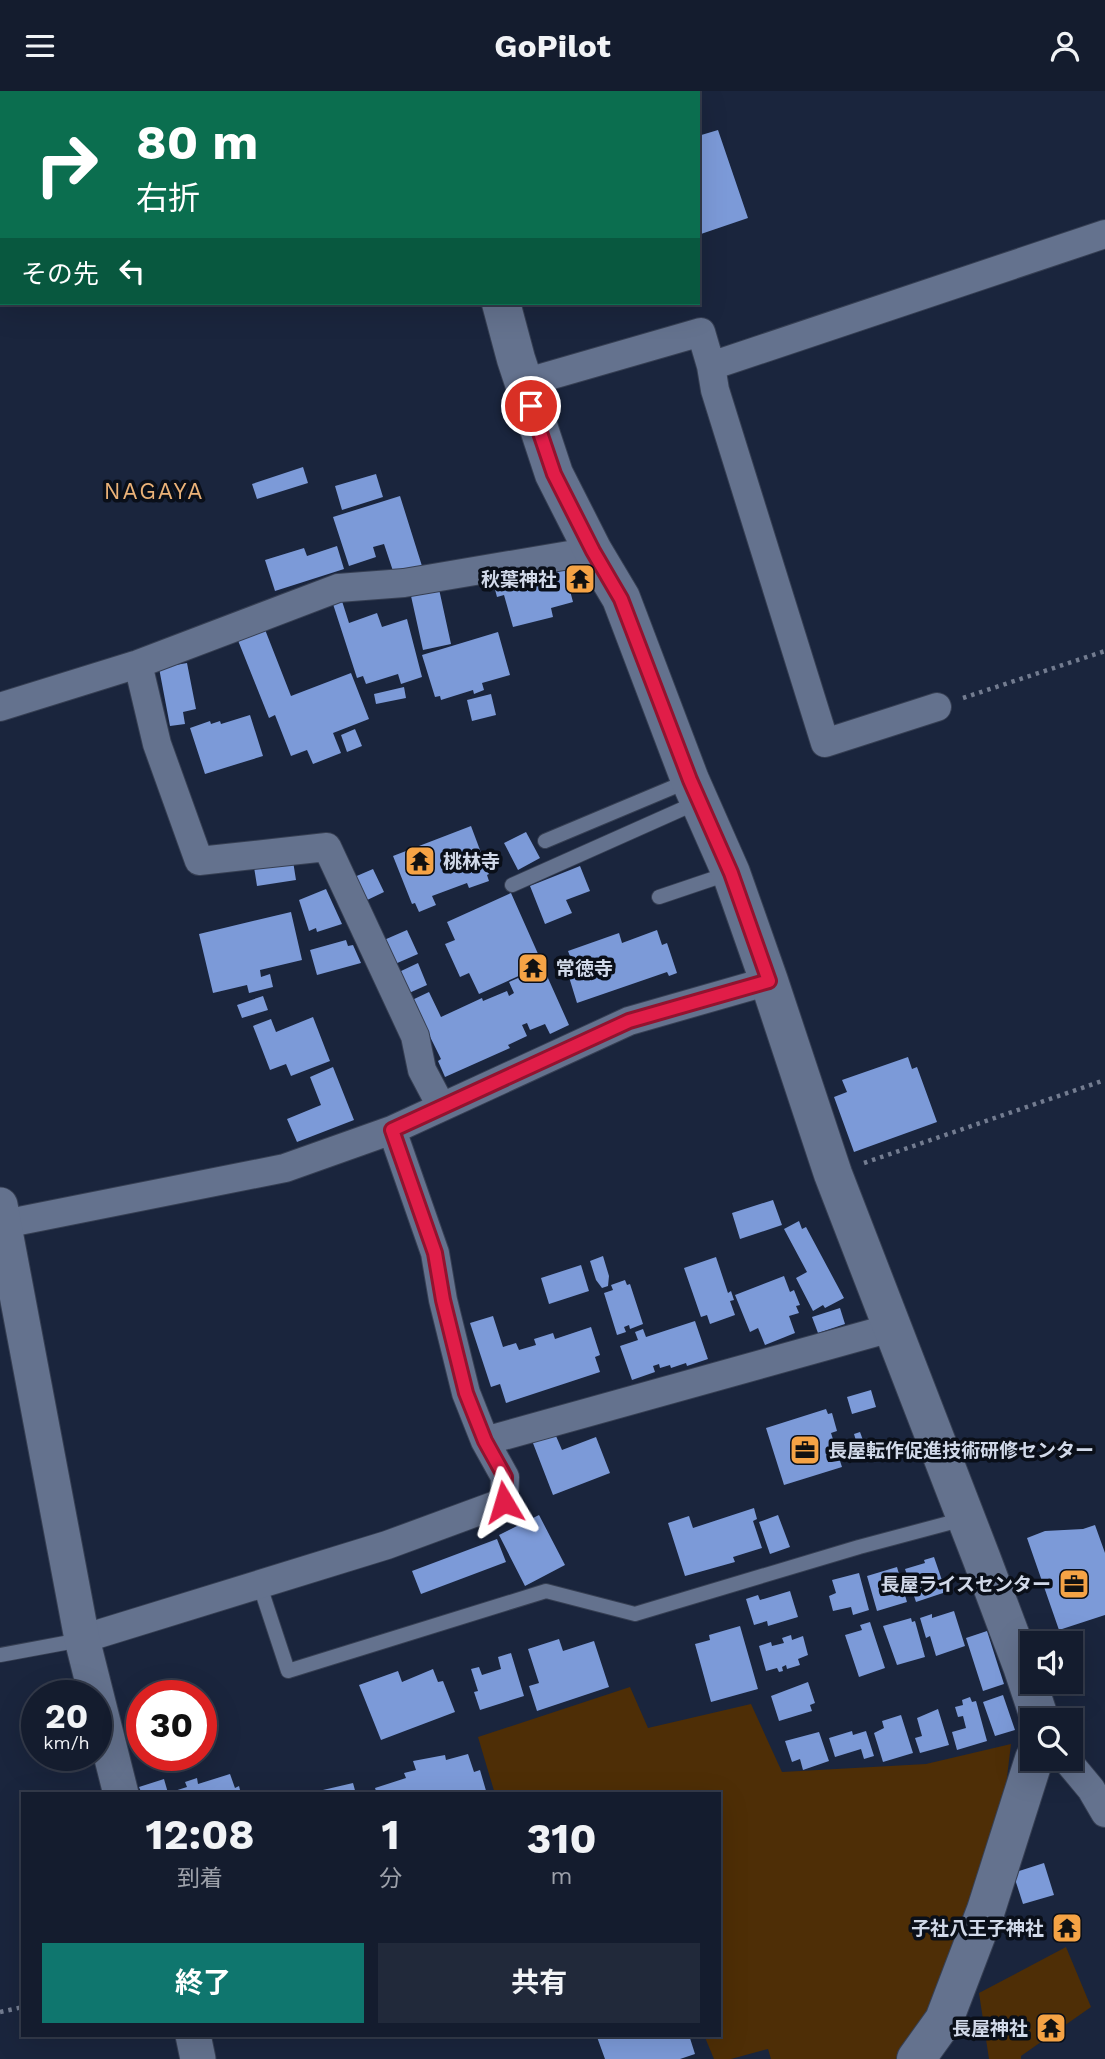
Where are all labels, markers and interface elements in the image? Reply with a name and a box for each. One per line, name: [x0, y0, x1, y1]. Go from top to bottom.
icon: menu: [21, 27, 59, 65]
text: GoPilot: [494, 27, 611, 65]
icon: person: [1046, 27, 1084, 65]
text: 80 m: [136, 113, 258, 171]
icon: right: [21, 119, 112, 210]
text: 右折: [136, 179, 200, 217]
icon: left: [113, 252, 151, 290]
text: その先: [21, 259, 99, 289]
pin: [501, 376, 561, 436]
icon: arrive: [512, 387, 550, 425]
district label: NAGAYA: [104, 478, 204, 505]
temple icon: 秋葉神社: [563, 562, 597, 596]
place label: 秋葉神社: [481, 568, 557, 591]
temple icon: 桃林寺: [403, 844, 437, 878]
place label: 桃林寺: [443, 850, 500, 873]
temple icon: 常徳寺: [516, 951, 550, 985]
place label: 常徳寺: [556, 957, 613, 980]
office icon: 長屋転作促進技術研修センター: [788, 1433, 822, 1467]
place label: 長屋転作促進技術研修センター: [828, 1439, 1094, 1462]
position arrow: [467, 1465, 541, 1539]
office icon: 長屋ライスセンター: [1057, 1567, 1091, 1601]
place label: 長屋ライスセンター: [881, 1573, 1051, 1596]
map controls: [1020, 1631, 1083, 1771]
button: sound: [1020, 1631, 1083, 1694]
speed limit sign: 30: [126, 1680, 217, 1771]
text: 20: [45, 1695, 88, 1737]
button: search: [1020, 1708, 1083, 1771]
text: km/h: [43, 1732, 90, 1753]
text: 12:08: [145, 1810, 255, 1859]
text: 1: [381, 1810, 400, 1859]
text: 310: [526, 1814, 597, 1863]
text: m: [551, 1863, 572, 1890]
text: 到着: [177, 1865, 223, 1892]
text: 分: [379, 1865, 402, 1892]
temple icon: 子社八王子神社: [1050, 1911, 1084, 1945]
place label: 子社八王子神社: [911, 1917, 1044, 1940]
button: 終了: [42, 1943, 364, 2023]
button: 共有: [378, 1943, 700, 2023]
temple icon: 長屋神社: [1034, 2011, 1068, 2045]
place label: 長屋神社: [952, 2017, 1028, 2040]

